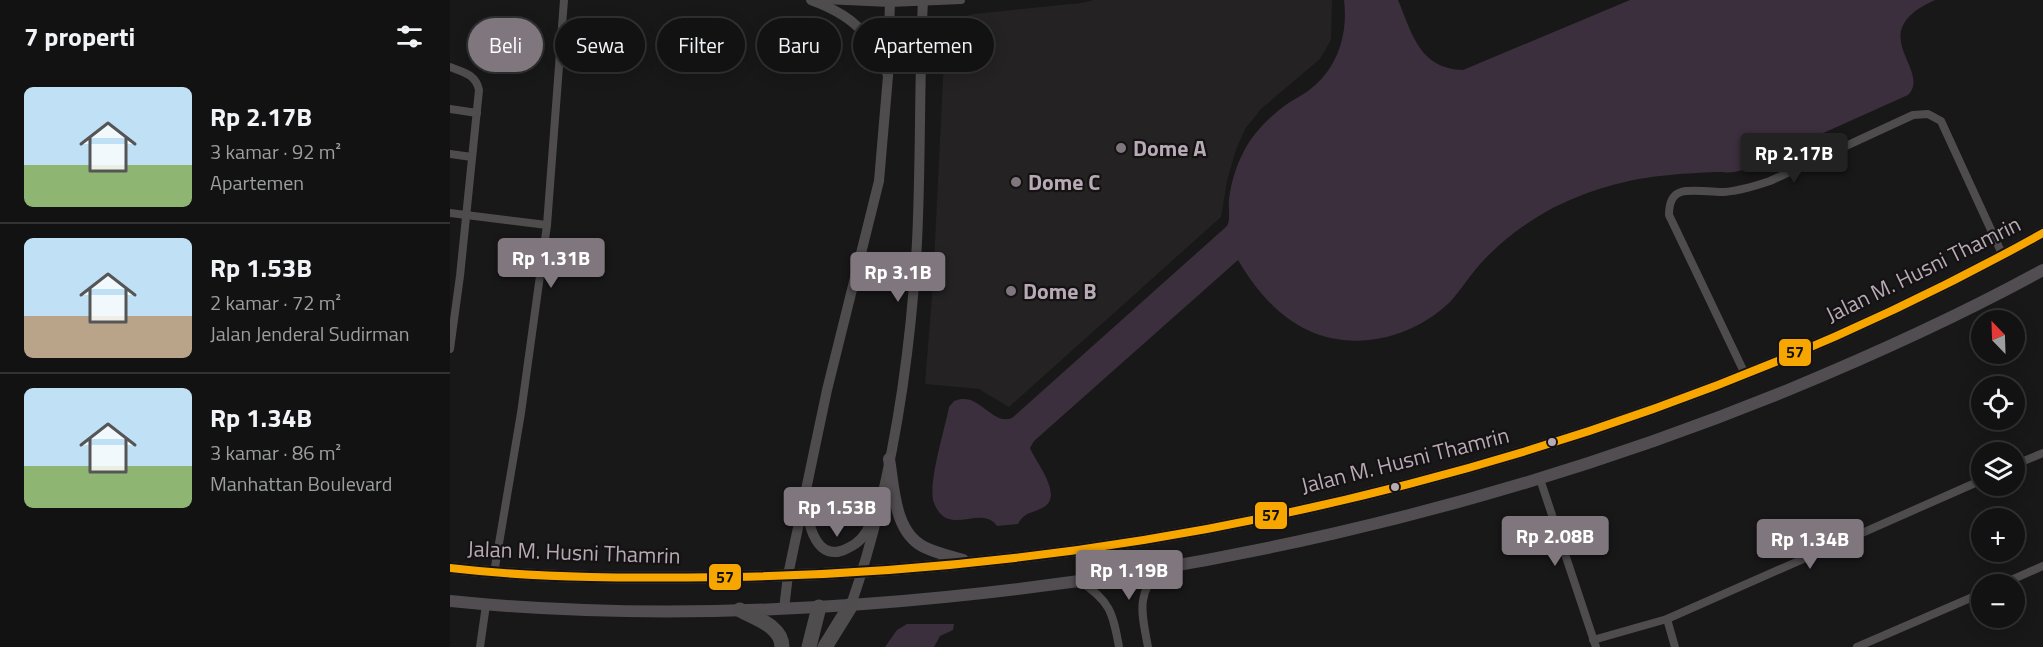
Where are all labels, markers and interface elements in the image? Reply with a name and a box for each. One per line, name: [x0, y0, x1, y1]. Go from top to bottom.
text: 7 properti: [24, 17, 135, 56]
chip: Beli: [468, 18, 543, 72]
chip: Sewa: [555, 18, 645, 72]
chip: Filter: [657, 18, 745, 72]
chip: Baru: [757, 18, 841, 72]
chip: Apartemen: [853, 18, 994, 72]
icon: filters: [393, 20, 426, 53]
text: Rp 2.17B: [210, 97, 312, 136]
icon: home: [72, 111, 144, 183]
place label: Dome A: [1133, 131, 1207, 165]
pin: Rp 2.17B: [1732, 133, 1856, 184]
text: 3 kamar · 92 m²: [210, 136, 341, 167]
text: Rp 2.17B: [1755, 137, 1833, 168]
marker: Dome A: [1114, 141, 1128, 155]
place label: Dome C: [1028, 165, 1100, 199]
text: Apartemen: [210, 167, 304, 198]
marker: Dome C: [1009, 175, 1023, 189]
street label: Jalan M. Husni Thamrin: [1820, 207, 2026, 331]
pin: Rp 1.31B: [489, 238, 613, 289]
text: Rp 1.31B: [512, 242, 590, 273]
text: Rp 1.53B: [210, 248, 312, 287]
pin: Rp 3.1B: [843, 252, 953, 303]
text: Rp 3.1B: [864, 256, 932, 287]
icon: home: [72, 262, 144, 334]
place label: Dome B: [1023, 274, 1097, 308]
marker: Dome B: [1004, 284, 1018, 298]
text: 2 kamar · 72 m²: [210, 287, 341, 318]
north arrow: [1971, 310, 2025, 364]
map controls: [1971, 310, 2025, 628]
text: Jalan Jenderal Sudirman: [210, 318, 410, 349]
line badge: 57: [1778, 338, 1812, 367]
text: 57: [1786, 340, 1804, 364]
button: locate: [1971, 376, 2025, 430]
text: Rp 1.34B: [210, 398, 312, 437]
icon: home: [72, 412, 144, 484]
street label: Jalan M. Husni Thamrin: [1297, 418, 1513, 502]
unlabelled marker: [1546, 436, 1558, 448]
text: 3 kamar · 86 m²: [210, 437, 341, 468]
button: layers: [1971, 442, 2025, 496]
text: Manhattan Boulevard: [210, 468, 392, 499]
unlabelled marker: [1389, 481, 1401, 493]
pin: Rp 1.53B: [775, 487, 899, 538]
text: Rp 1.53B: [798, 491, 876, 522]
line badge: 57: [1254, 501, 1288, 530]
text: 57: [1262, 503, 1280, 527]
button: +: [1971, 508, 2025, 562]
pin: Rp 2.08B: [1493, 516, 1617, 567]
pin: Rp 1.34B: [1748, 519, 1872, 570]
text: Rp 2.08B: [1516, 520, 1594, 551]
text: Rp 1.34B: [1771, 523, 1849, 554]
street label: Jalan M. Husni Thamrin: [467, 531, 681, 573]
pin: Rp 1.19B: [1067, 550, 1191, 601]
text: Rp 1.19B: [1090, 554, 1168, 585]
line badge: 57: [708, 563, 742, 591]
text: 57: [716, 565, 734, 589]
button: −: [1971, 574, 2025, 628]

